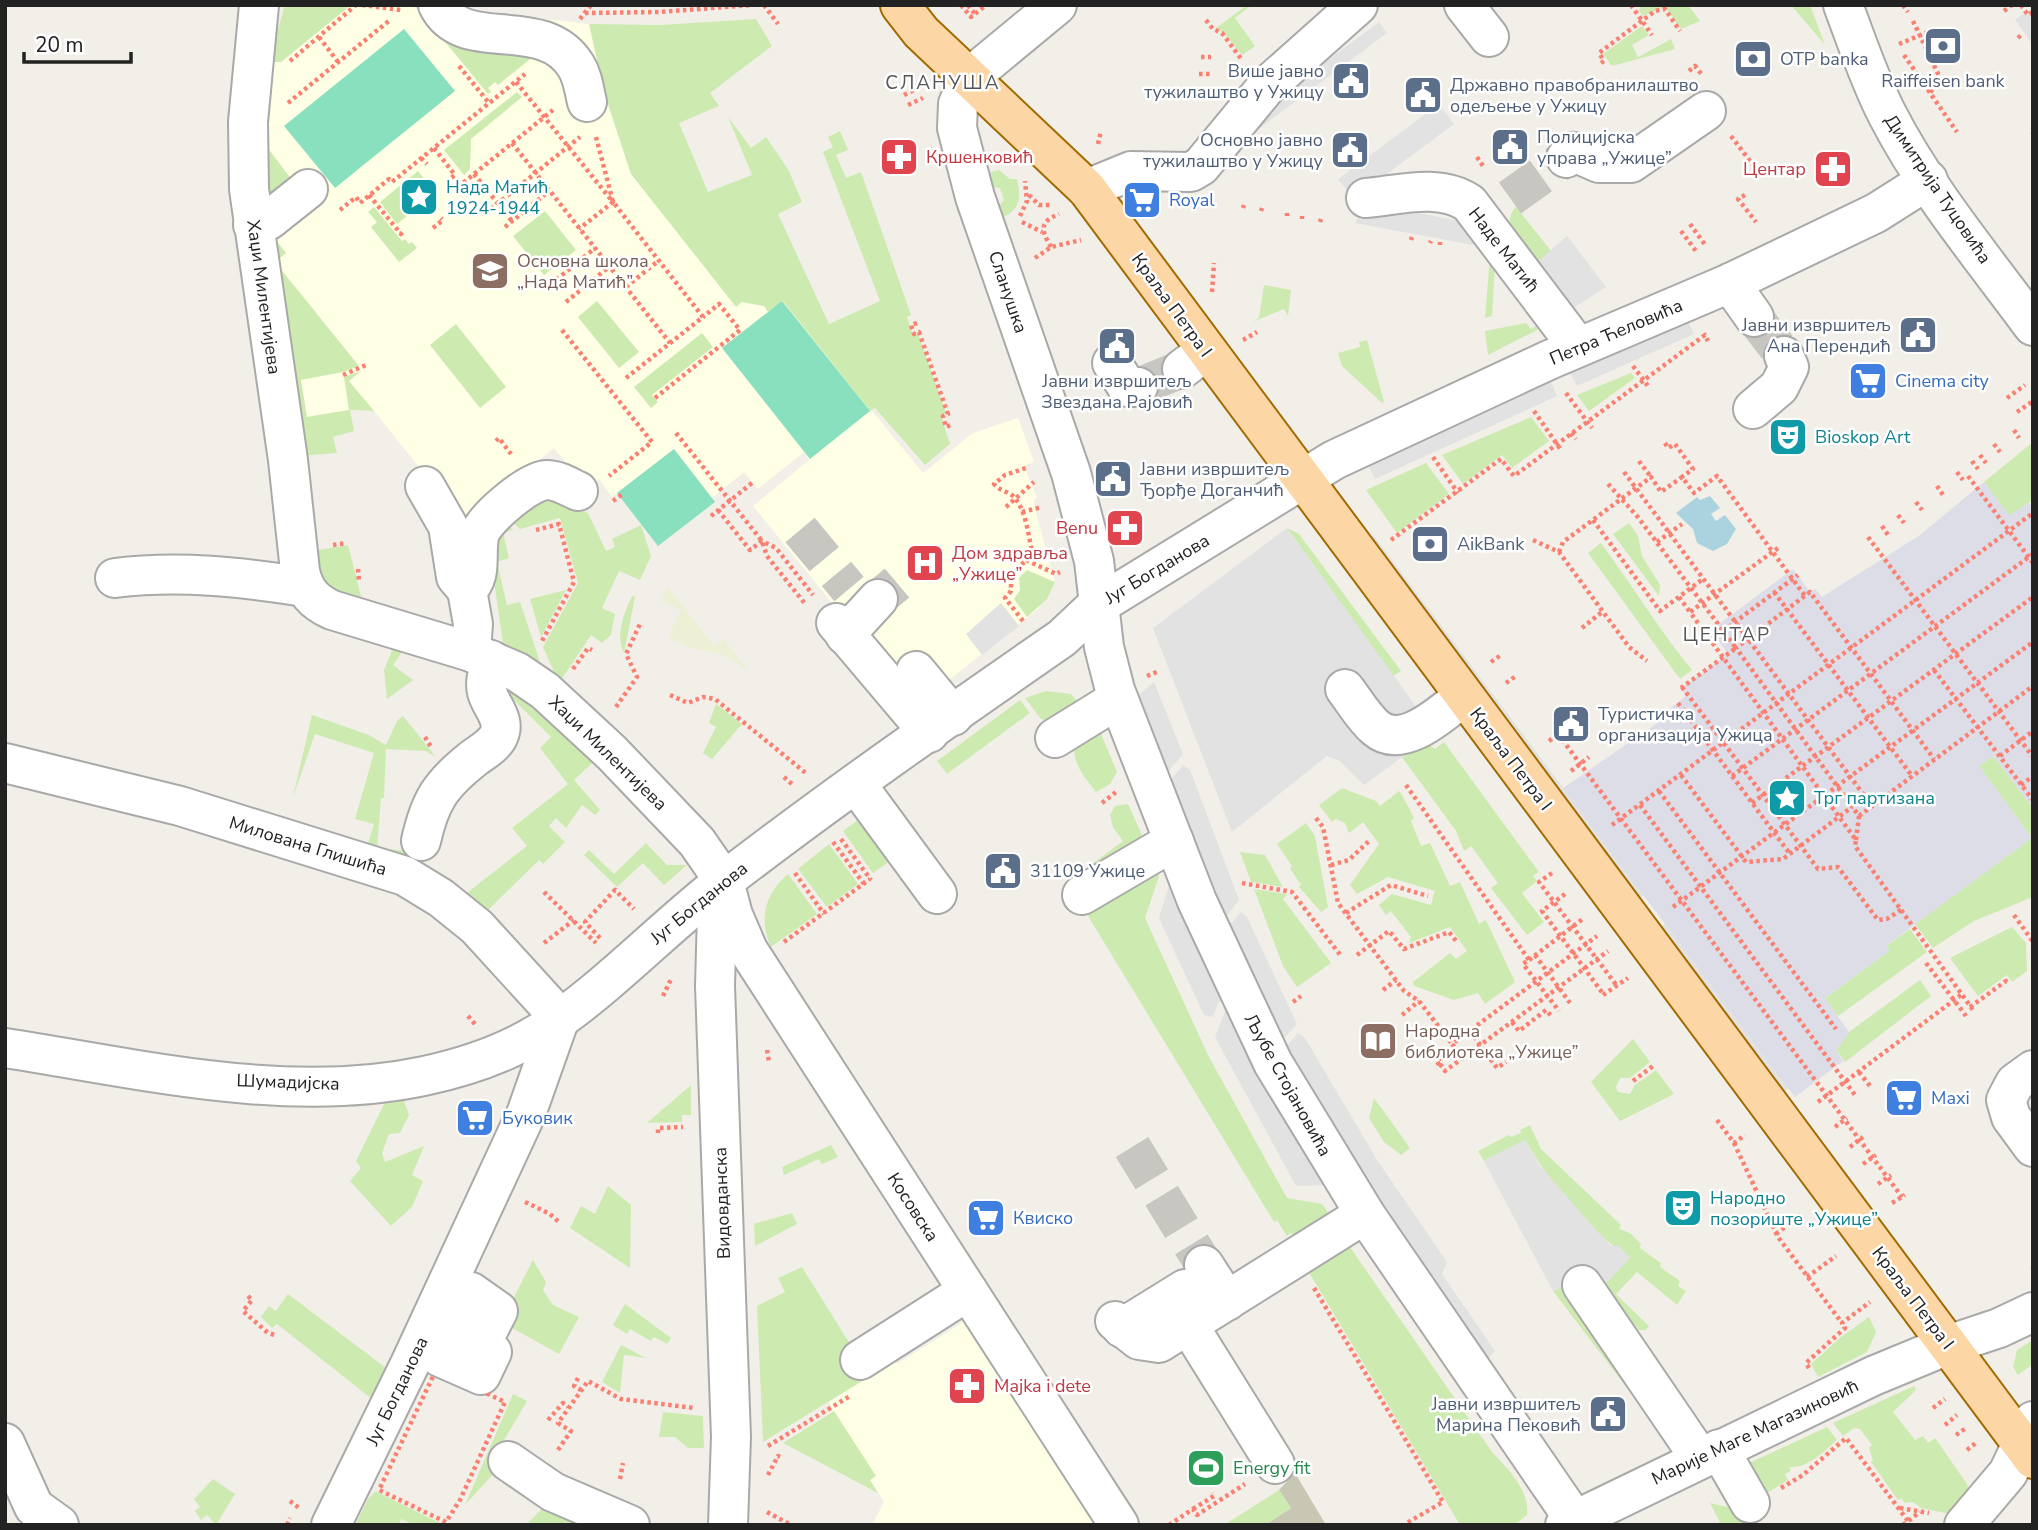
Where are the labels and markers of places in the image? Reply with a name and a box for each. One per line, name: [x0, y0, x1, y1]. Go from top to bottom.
bank icon: Raiffeisen bank: [1922, 25, 1964, 67]
bank icon: OTP banka: [1732, 38, 1774, 80]
place label: OTP banka: [1780, 47, 1869, 71]
place label: Више јавно тужилаштво у Ужицу: [1144, 59, 1325, 104]
public building icon: Више јавно тужилаштво у Ужицу: [1330, 60, 1372, 102]
place label: Raiffeisen bank: [1881, 69, 2006, 93]
place label: Државно правобранилаштво одељење у Ужицу: [1450, 73, 1699, 118]
public building icon: Државно правобранилаштво одељење у Ужицу: [1402, 74, 1444, 116]
place label: Полицијска управа „Ужице”: [1537, 125, 1672, 170]
public building icon: Полицијска управа „Ужице”: [1489, 126, 1531, 168]
place label: Основно јавно тужилаштво у Ужицу: [1143, 128, 1324, 173]
public building icon: Основно јавно тужилаштво у Ужицу: [1329, 129, 1371, 171]
pharmacy icon: Кршенковић: [878, 136, 920, 178]
place label: Кршенковић: [926, 145, 1033, 169]
pharmacy icon: Центар: [1812, 148, 1854, 190]
place label: Центар: [1743, 157, 1806, 181]
place label: Нада Матић 1924-1944: [446, 175, 548, 220]
place icon: Нада Матић 1924-1944: [398, 176, 440, 218]
supermarket icon: Royal: [1121, 179, 1163, 221]
place label: Royal: [1169, 188, 1215, 212]
place label: Основна школа „Нада Матић”: [517, 249, 649, 294]
school or university icon: Основна школа „Нада Матић”: [469, 250, 511, 292]
place label: Јавни извршитељ Ана Перендић: [1741, 313, 1891, 358]
public building icon: Јавни извршитељ Ана Перендић: [1897, 314, 1939, 356]
public building icon: Јавни извршитељ Звездана Рајовић: [1096, 325, 1138, 367]
supermarket icon: Cinema city: [1847, 360, 1889, 402]
place label: Јавни извршитељ Звездана Рајовић: [1041, 369, 1193, 414]
place label: Cinema city: [1895, 369, 1990, 393]
theatre icon: Bioskop Art: [1767, 416, 1809, 458]
place label: Bioskop Art: [1815, 425, 1911, 449]
place label: Јавни извршитељ Ђорђе Доганчић: [1139, 457, 1289, 502]
public building icon: Јавни извршитељ Ђорђе Доганчић: [1092, 458, 1134, 500]
pharmacy icon: Benu: [1104, 507, 1146, 549]
place label: Benu: [1056, 516, 1098, 540]
bank icon: AikBank: [1409, 523, 1451, 565]
place label: AikBank: [1457, 532, 1525, 556]
place label: Дом здравља „Ужице”: [952, 541, 1068, 586]
hospital icon: Дом здравља „Ужице”: [904, 542, 946, 584]
place label: Туристичка организација Ужица: [1598, 702, 1773, 747]
public building icon: Туристичка организација Ужица: [1550, 703, 1592, 745]
place icon: Трг партизана: [1766, 777, 1808, 819]
place label: Трг партизана: [1814, 786, 1935, 810]
public building icon: 31109 Ужице: [982, 850, 1024, 892]
place label: 31109 Ужице: [1030, 859, 1145, 883]
place label: Народна библиотека „Ужице”: [1405, 1019, 1579, 1064]
library icon: Народна библиотека „Ужице”: [1357, 1020, 1399, 1062]
supermarket icon: Maxi: [1883, 1077, 1925, 1119]
place label: Maxi: [1931, 1086, 1970, 1110]
supermarket icon: Буковик: [454, 1097, 496, 1139]
place label: Буковик: [502, 1106, 573, 1130]
place label: Народно позориште „Ужице”: [1710, 1186, 1878, 1231]
theatre icon: Народно позориште „Ужице”: [1662, 1187, 1704, 1229]
supermarket icon: Квиско: [965, 1197, 1007, 1239]
place label: Квиско: [1013, 1206, 1073, 1230]
pharmacy icon: Majka i dete: [946, 1365, 988, 1407]
place label: Majka i dete: [994, 1374, 1091, 1398]
place label: Јавни извршитељ Марина Пековић: [1431, 1392, 1581, 1437]
public building icon: Јавни извршитељ Марина Пековић: [1587, 1393, 1629, 1435]
sports icon: Energy fit: [1185, 1447, 1227, 1489]
place label: Energy fit: [1233, 1456, 1311, 1480]

